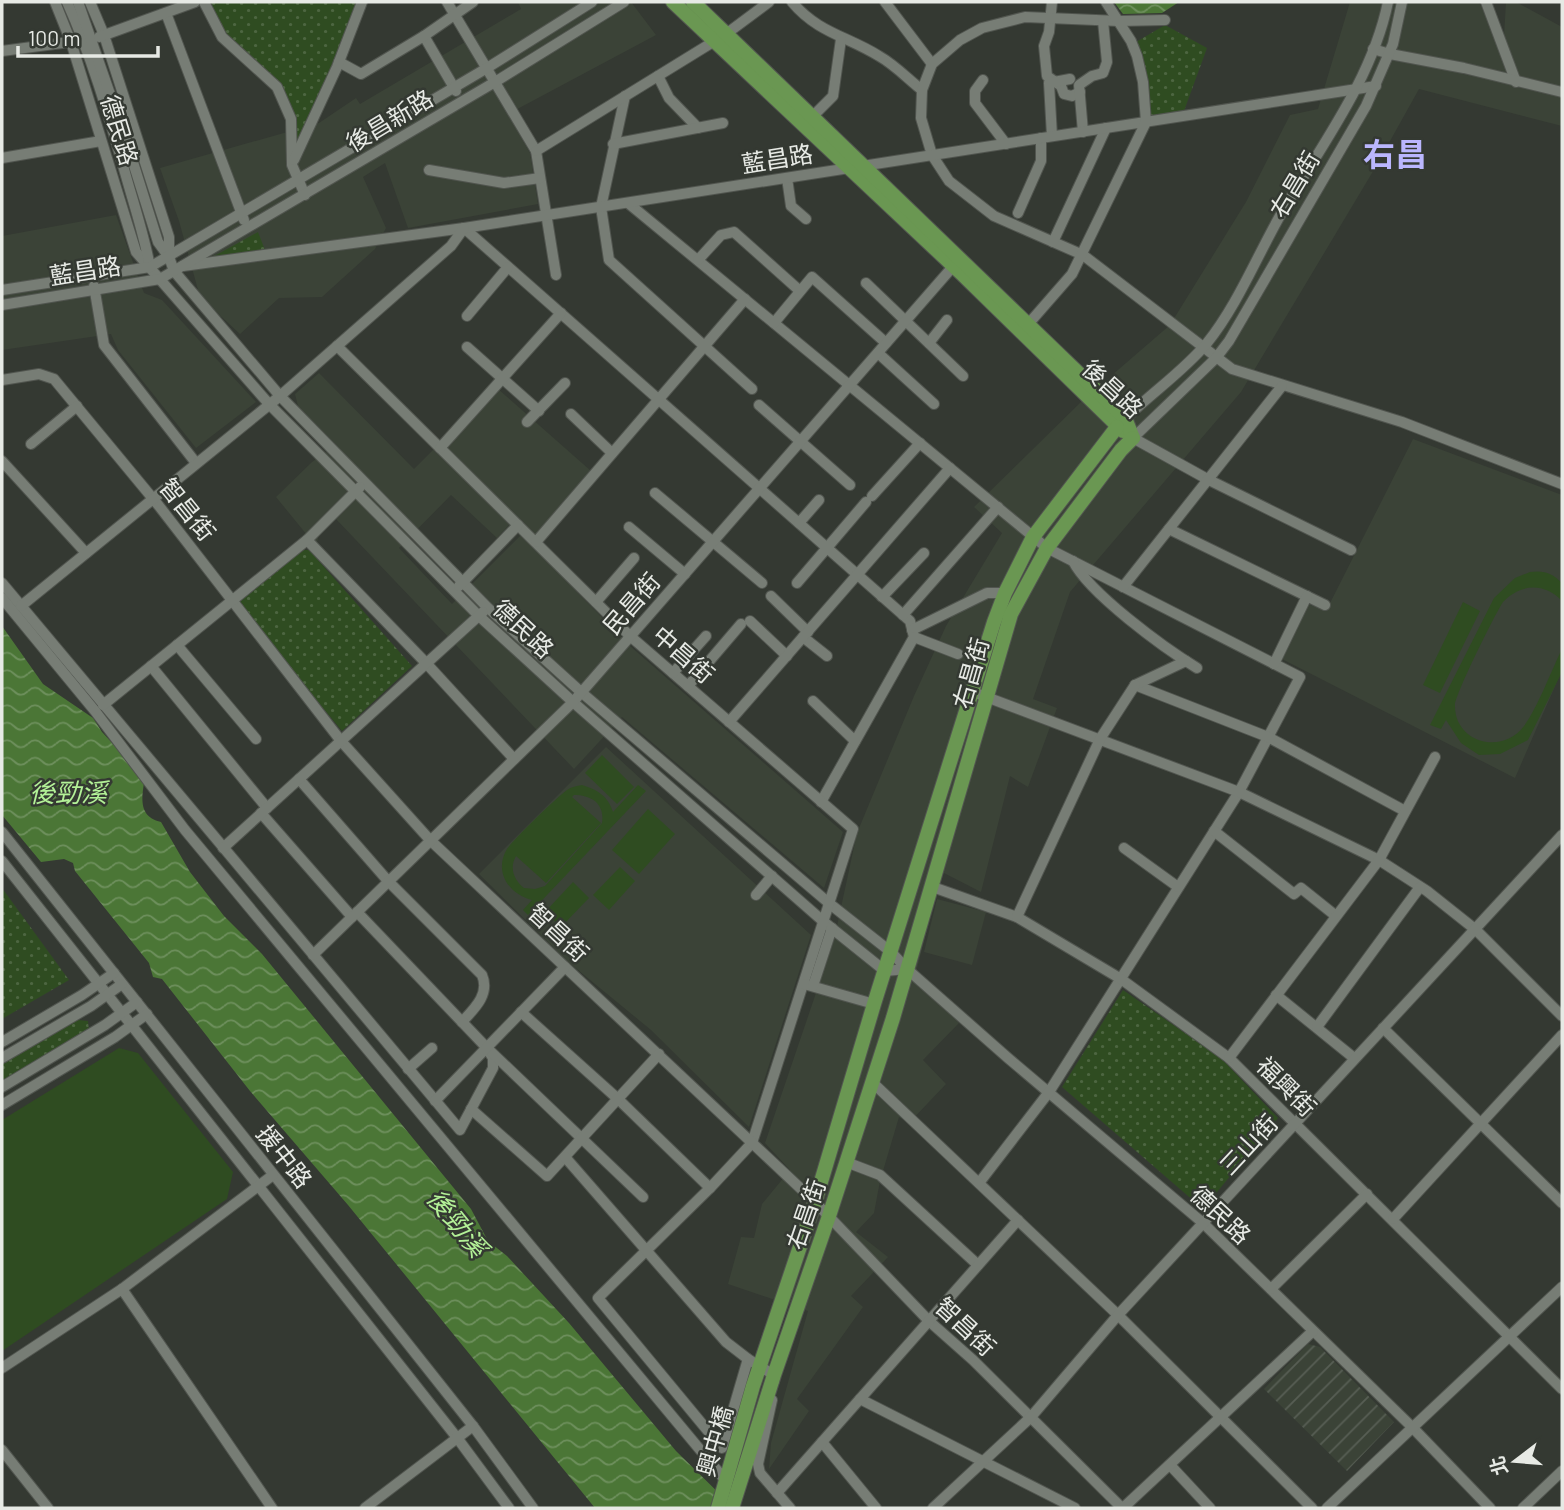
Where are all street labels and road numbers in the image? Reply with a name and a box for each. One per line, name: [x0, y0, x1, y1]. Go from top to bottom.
street label: 後昌新路: [340, 83, 438, 157]
street label: 德民路: [96, 91, 144, 169]
street label: 藍昌路: [739, 138, 815, 178]
street label: 右昌街: [1263, 146, 1325, 222]
street label: 藍昌路: [47, 250, 123, 290]
street label: 後昌路: [1077, 353, 1149, 423]
street label: 智昌街: [154, 472, 222, 546]
street label: 民昌街: [596, 566, 666, 640]
street label: 德民路: [488, 593, 560, 663]
street label: 中昌街: [647, 619, 721, 689]
street label: 右昌街: [946, 634, 994, 712]
street label: 智昌街: [523, 897, 595, 967]
street label: 福興街: [1251, 1050, 1323, 1122]
street label: 三山街: [1213, 1108, 1283, 1180]
street label: 援中路: [251, 1119, 319, 1193]
street label: 右昌街: [780, 1175, 830, 1253]
street label: 德民路: [1185, 1179, 1257, 1249]
street label: 智昌街: [930, 1291, 1002, 1361]
street label: 興中橋: [690, 1402, 738, 1480]

